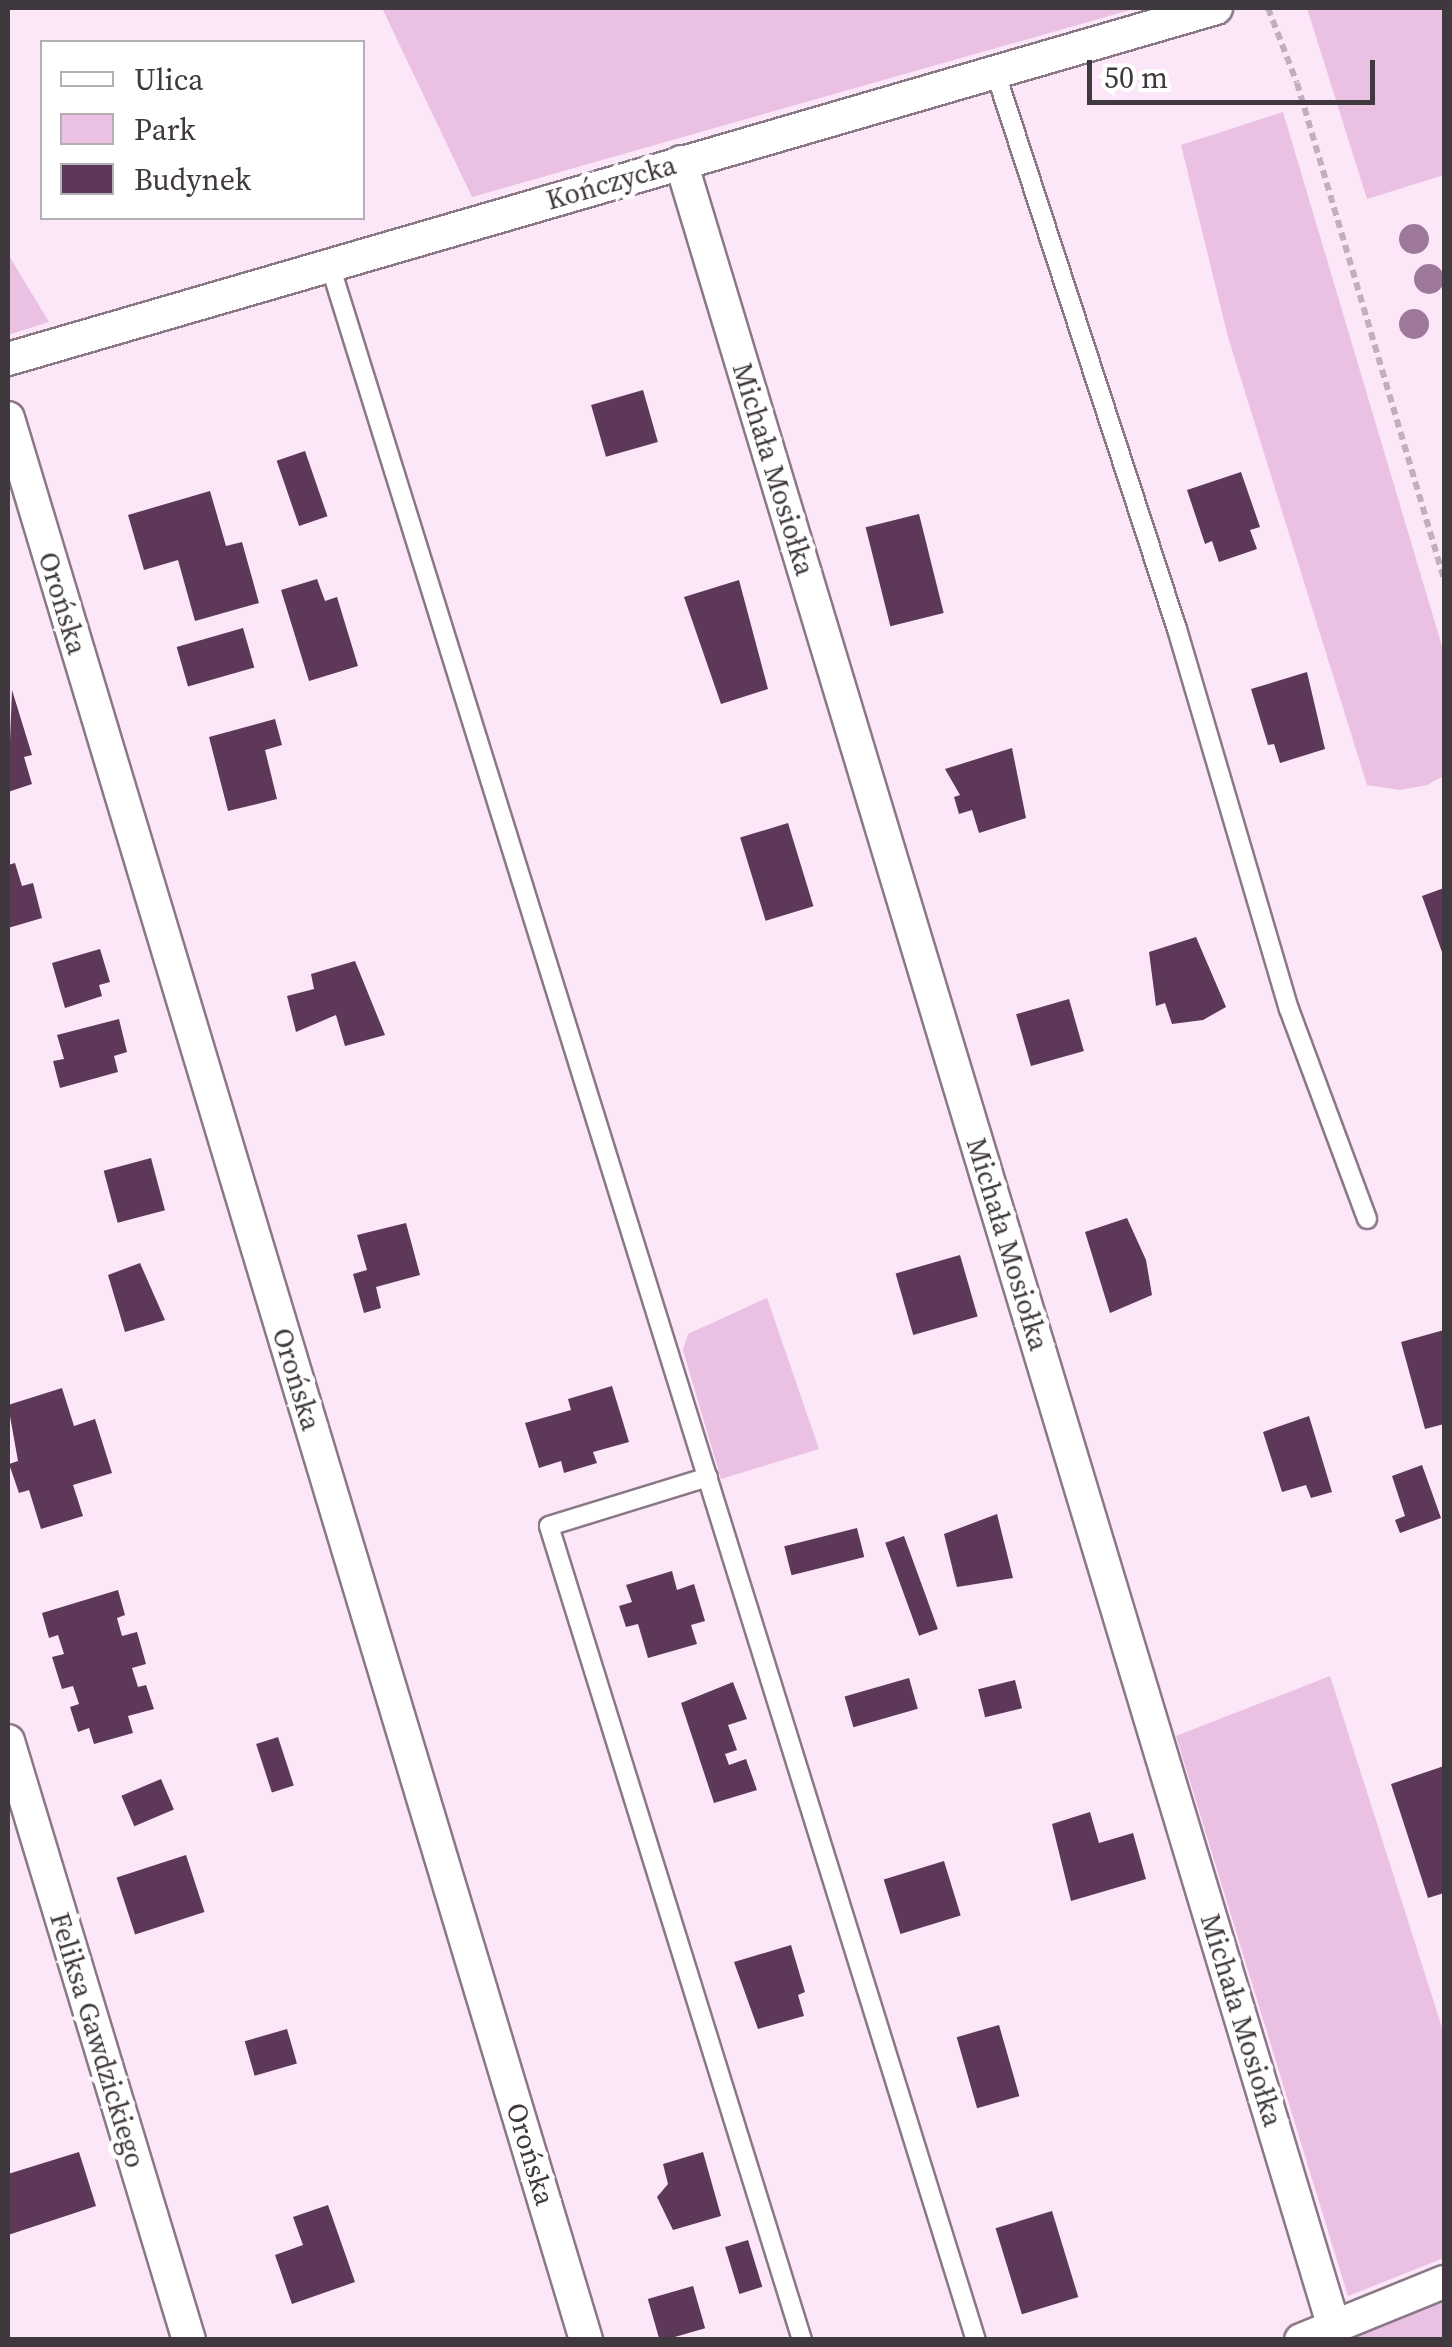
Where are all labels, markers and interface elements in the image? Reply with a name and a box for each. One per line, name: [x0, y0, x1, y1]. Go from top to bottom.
legend: [40, 40, 365, 220]
scale bar: [1092, 40, 1380, 102]
text: 50 m: [1104, 57, 1168, 98]
text: Ulica: [134, 59, 204, 100]
text: Park: [134, 109, 196, 150]
street label: Kończycka: [542, 147, 680, 217]
text: Budynek: [134, 159, 251, 200]
street label: Michała Mosiołka: [726, 359, 822, 579]
street label: Orońska: [32, 548, 94, 658]
street label: Michała Mosiołka: [960, 1134, 1056, 1354]
street label: Orońska: [266, 1324, 328, 1434]
street label: Feliksa Gawdzickiego: [43, 1908, 153, 2172]
street label: Michała Mosiołka: [1194, 1910, 1290, 2130]
street label: Orońska: [500, 2099, 562, 2209]

